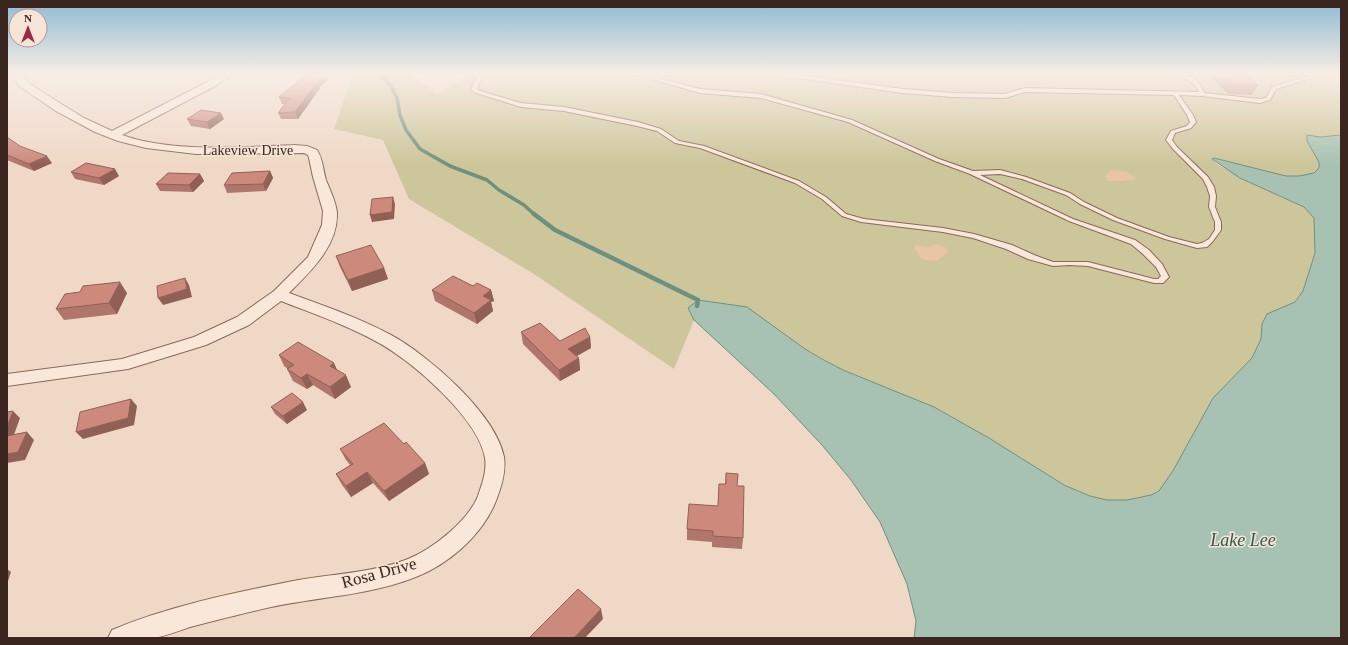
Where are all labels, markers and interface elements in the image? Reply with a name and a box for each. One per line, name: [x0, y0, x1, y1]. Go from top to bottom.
north arrow: [8, 8, 48, 48]
text: N: [24, 12, 32, 24]
street label: Lakeview Drive: [203, 143, 293, 158]
water label: Lake Lee: [1209, 530, 1276, 550]
street label: Rosa Drive: [339, 554, 419, 592]

